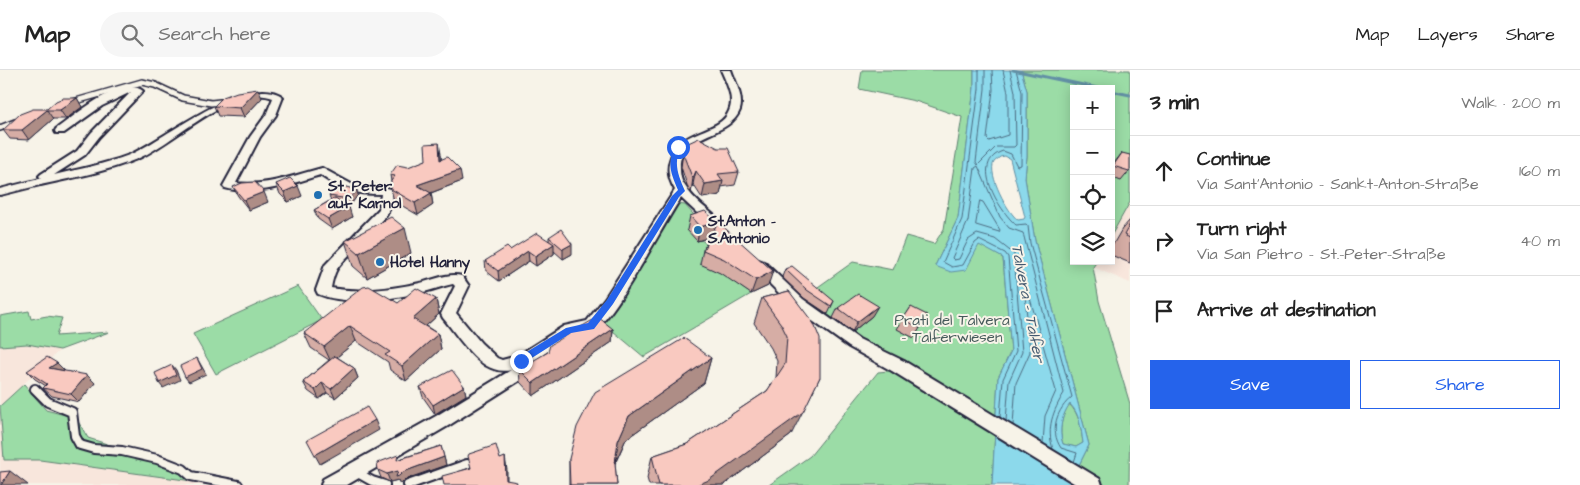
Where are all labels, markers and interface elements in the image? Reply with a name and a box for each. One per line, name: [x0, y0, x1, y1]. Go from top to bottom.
search box: [100, 12, 450, 57]
text: Map: [25, 18, 70, 52]
icon: search: [118, 21, 146, 49]
text: Search here: [158, 21, 271, 48]
text: Map: [1355, 22, 1389, 47]
text: Layers: [1417, 22, 1478, 47]
text: Share: [1506, 22, 1555, 47]
map controls: [1070, 85, 1115, 265]
button: +: [1070, 85, 1115, 130]
text: 3 min: [1150, 88, 1199, 117]
text: Walk · 200 m: [1461, 92, 1560, 114]
button: −: [1070, 130, 1115, 175]
route start: [667, 136, 690, 159]
text: Continue: [1197, 146, 1271, 173]
icon: ahead: [1150, 157, 1178, 185]
text: 160 m: [1519, 160, 1560, 182]
text: Via Sant'Antonio - Sankt-Anton-Straße: [1197, 173, 1479, 195]
button: locate: [1070, 175, 1115, 220]
place label: St. Peter auf Karnol: [327, 176, 402, 214]
marker: St. Peter auf Karnol: [312, 189, 324, 201]
place label: St.Anton - S.Antonio: [707, 211, 776, 249]
text: Turn right: [1197, 216, 1286, 243]
button: layers: [1070, 220, 1115, 265]
marker: St.Anton - S.Antonio: [692, 224, 704, 236]
icon: right: [1150, 227, 1178, 255]
text: 40 m: [1520, 230, 1560, 252]
water label: Talvera - Talfer: [1006, 242, 1051, 366]
text: Via San Pietro - St.-Peter-Straße: [1197, 243, 1446, 265]
place label: Hotel Hanny: [390, 252, 471, 274]
marker: Hotel Hanny: [374, 256, 386, 268]
icon: arrive: [1150, 297, 1178, 325]
text: Arrive at destination: [1197, 297, 1376, 324]
park label: Prati del Talvera - Talferwiesen: [894, 310, 1010, 348]
route end: [510, 350, 533, 373]
button: Save: [1150, 360, 1350, 409]
button: Share: [1360, 360, 1560, 409]

